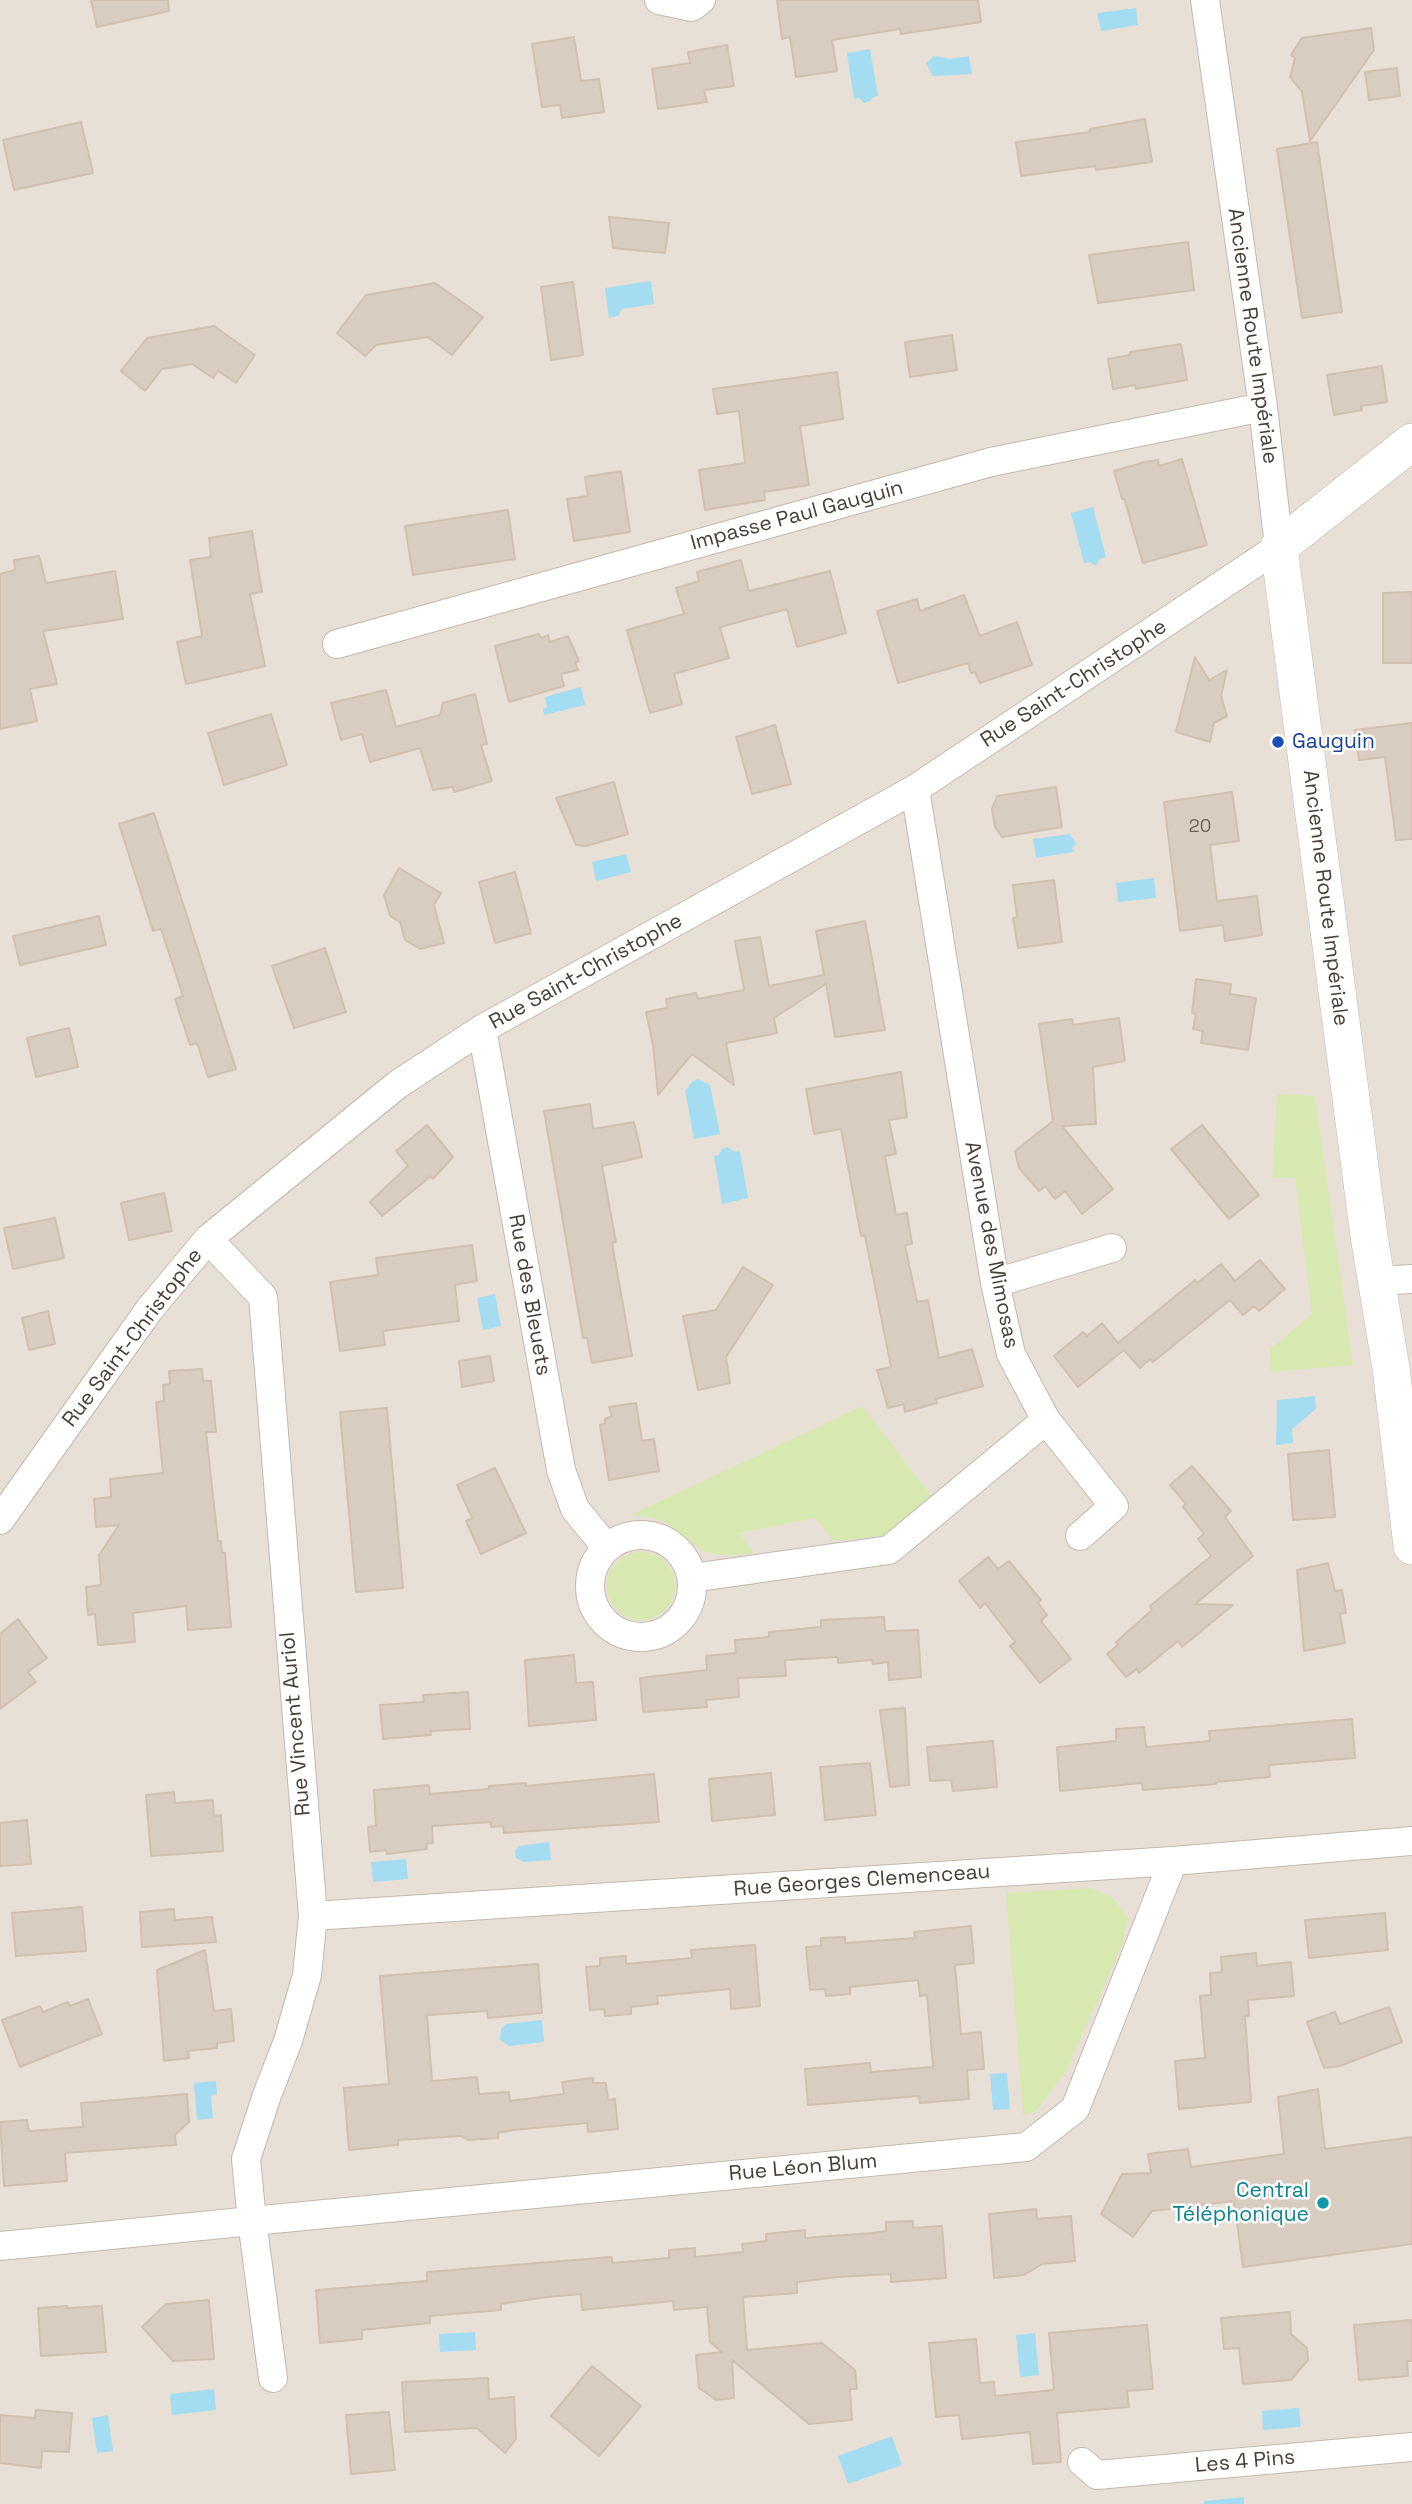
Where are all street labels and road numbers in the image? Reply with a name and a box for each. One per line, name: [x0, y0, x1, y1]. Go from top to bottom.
street label: Ancienne Route Impériale: [1222, 207, 1282, 465]
street label: Impasse Paul Gauguin: [688, 475, 906, 557]
street label: Rue Saint-Christophe: [976, 614, 1172, 754]
street label: Ancienne Route Impériale: [1297, 768, 1353, 1028]
street label: Rue Saint-Christophe: [485, 908, 687, 1036]
street label: Avenue des Mimosas: [959, 1139, 1023, 1351]
street label: Rue des Bleuets: [502, 1212, 556, 1378]
street label: Rue Saint-Christophe: [58, 1244, 208, 1432]
street label: Rue Vincent Auriol: [275, 1631, 317, 1817]
street label: Rue Georges Clemenceau: [733, 1859, 991, 1903]
street label: Rue Léon Blum: [728, 2149, 878, 2187]
street label: Les 4 Pins: [1194, 2445, 1296, 2479]

